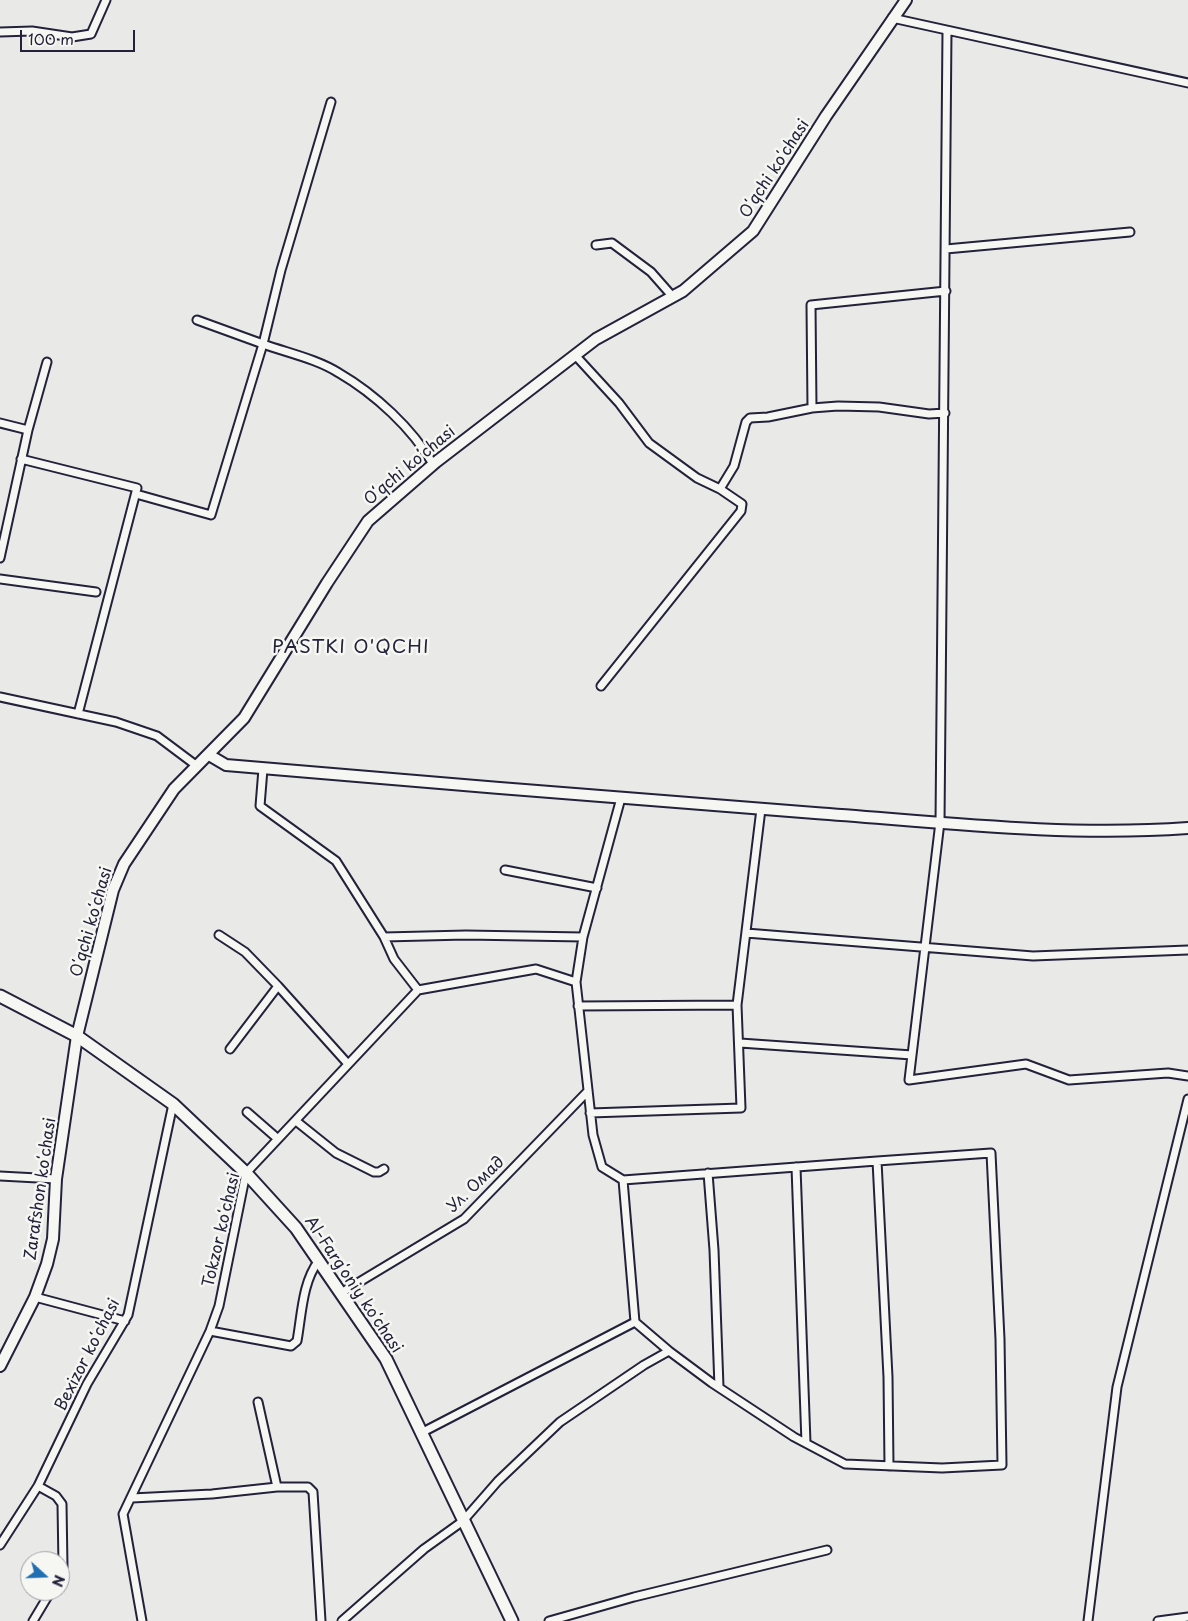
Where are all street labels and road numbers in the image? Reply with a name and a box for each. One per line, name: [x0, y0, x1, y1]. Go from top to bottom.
street label: Oʻqchi koʻchasi: [736, 116, 814, 222]
street label: Oʻqchi koʻchasi: [360, 422, 460, 510]
street label: Oʻqchi koʻchasi: [67, 865, 117, 979]
street label: Zarafshon koʻchasi: [21, 1117, 61, 1261]
street label: Ул. Омад: [443, 1153, 509, 1217]
street label: Tokzor koʻchasi: [199, 1171, 245, 1289]
street label: Al-Fargʻoniy koʻchasi: [300, 1213, 406, 1357]
street label: Bexizor koʻchasi: [52, 1296, 124, 1414]

